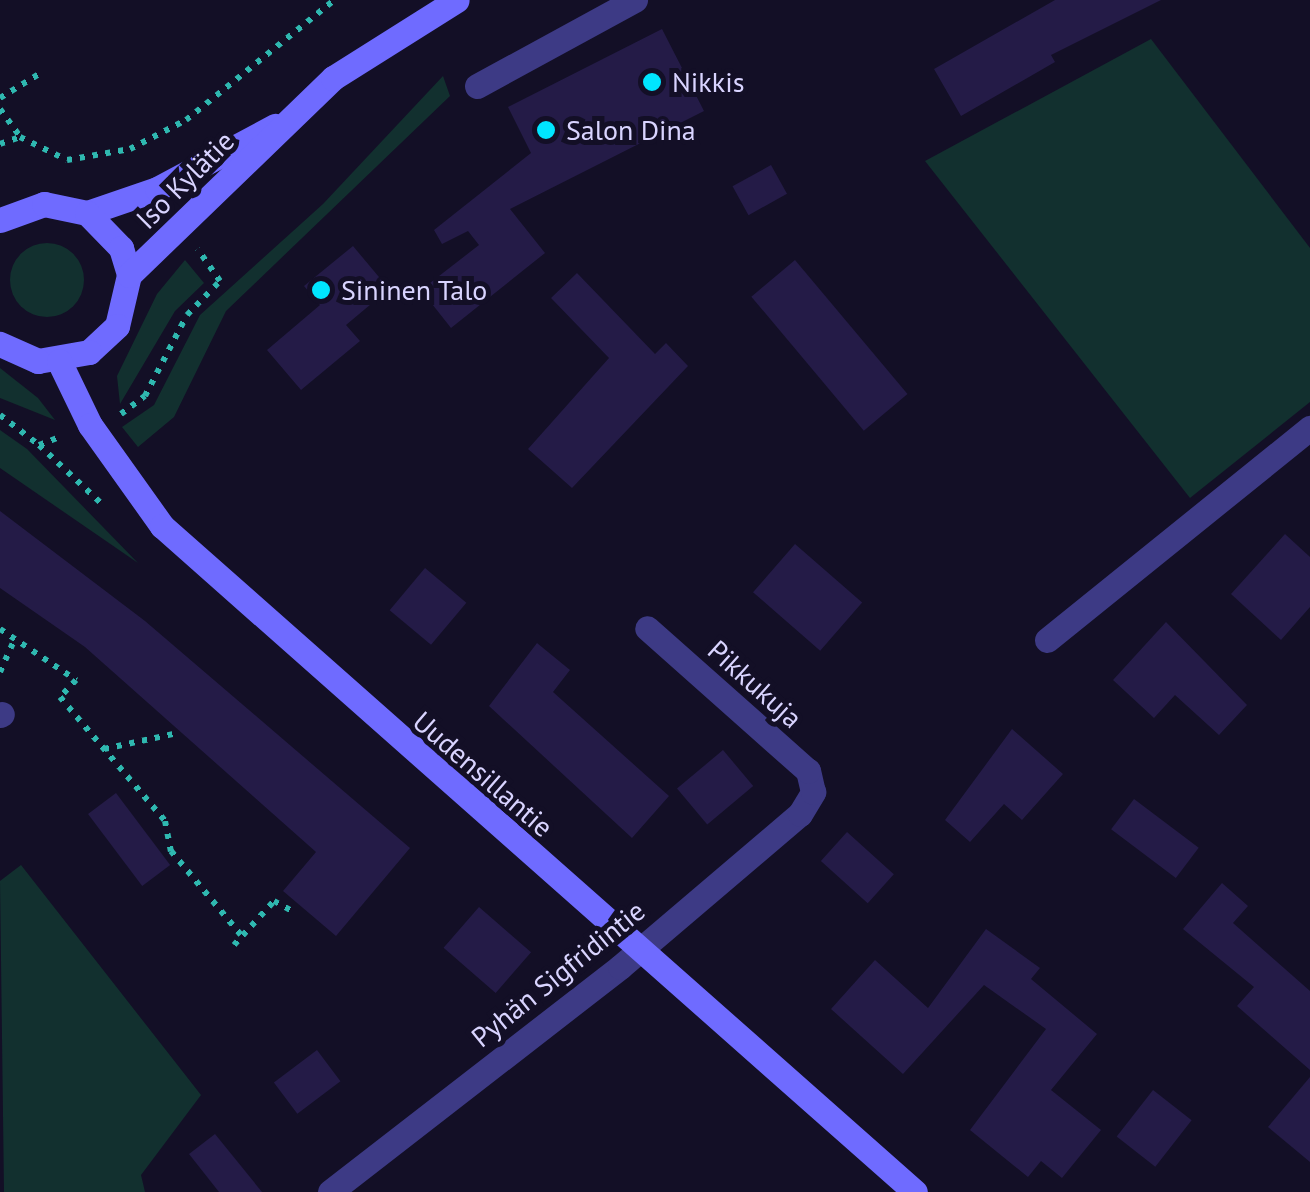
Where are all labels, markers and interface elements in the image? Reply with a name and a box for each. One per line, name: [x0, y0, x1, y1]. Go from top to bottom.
place label: Nikkis: [672, 65, 744, 99]
marker: Nikkis: [641, 71, 663, 93]
place label: Salon Dina: [566, 113, 696, 147]
marker: Salon Dina: [535, 119, 557, 141]
street label: Iso Kylätie: [129, 124, 241, 236]
place label: Sininen Talo: [341, 273, 488, 307]
marker: Sininen Talo: [310, 279, 332, 301]
street label: Pikkukuja: [701, 633, 809, 735]
street label: Uudensillantie: [406, 704, 560, 844]
street label: Pyhän Sigfridintie: [465, 894, 651, 1054]

